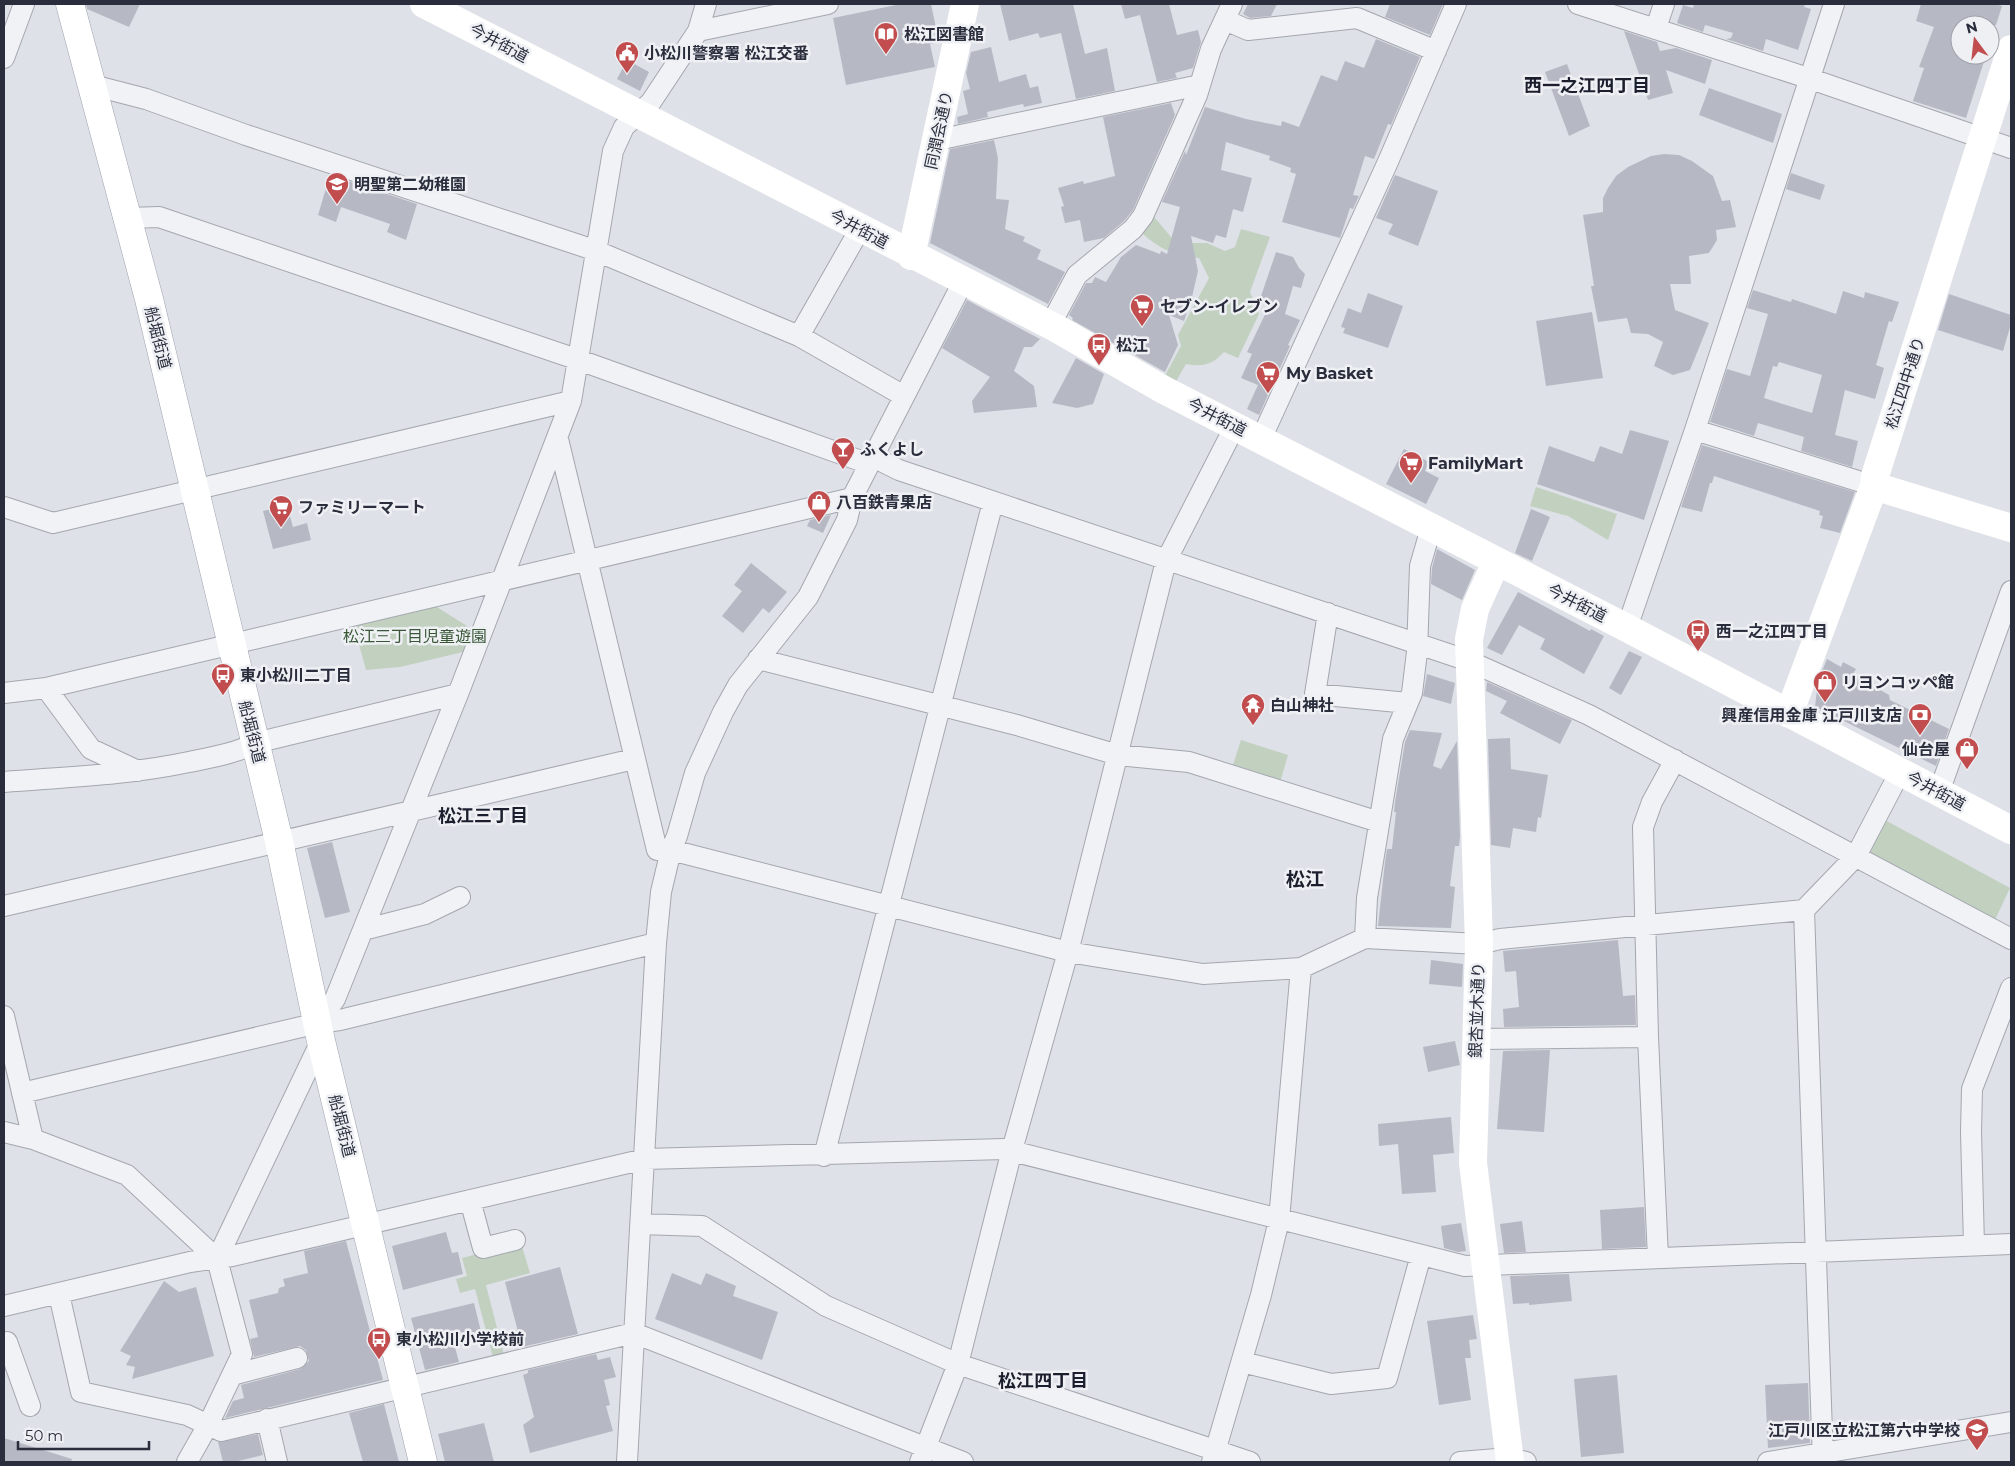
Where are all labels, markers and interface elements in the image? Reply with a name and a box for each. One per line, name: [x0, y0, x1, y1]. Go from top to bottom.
north arrow: [1950, 15, 2000, 65]
text: N: [1964, 17, 1979, 38]
street label: 今井街道: [466, 20, 532, 66]
library icon: 松江図書館: [873, 21, 899, 55]
place label: 松江図書館: [904, 25, 984, 44]
public building icon: 小松川警察署 松江交番: [614, 40, 640, 74]
place label: 小松川警察署 松江交番: [644, 44, 809, 63]
district label: 西一之江四丁目: [1524, 75, 1650, 97]
street label: 同潤会通り: [921, 89, 957, 171]
school or university icon: 明聖第二幼稚園: [324, 171, 350, 205]
place label: 明聖第二幼稚園: [354, 175, 466, 194]
street label: 今井街道: [826, 206, 892, 252]
supermarket icon: セブン-イレブン: [1129, 293, 1155, 327]
place label: セブン-イレブン: [1160, 297, 1278, 316]
street label: 船堀街道: [141, 305, 175, 371]
bus stop icon: 松江: [1086, 332, 1112, 366]
street label: 松江四中通り: [1881, 334, 1929, 432]
place label: 松江: [1116, 336, 1148, 355]
supermarket icon: My Basket: [1255, 360, 1281, 394]
place label: My Basket: [1286, 364, 1373, 383]
street label: 今井街道: [1184, 394, 1250, 440]
bar icon: ふくよし: [830, 436, 856, 470]
place label: ふくよし: [860, 440, 924, 459]
supermarket icon: FamilyMart: [1398, 450, 1424, 484]
place label: FamilyMart: [1428, 454, 1523, 473]
shop icon: 八百鉄青果店: [806, 489, 832, 523]
place label: 八百鉄青果店: [836, 493, 932, 512]
supermarket icon: ファミリーマート: [268, 494, 294, 528]
place label: ファミリーマート: [298, 498, 426, 517]
street label: 今井街道: [1544, 580, 1610, 626]
bus stop icon: 西一之江四丁目: [1685, 618, 1711, 652]
place label: 西一之江四丁目: [1716, 622, 1828, 641]
park label: 松江三丁目児童遊園: [343, 627, 487, 646]
bus stop icon: 東小松川二丁目: [210, 662, 236, 696]
place label: 東小松川二丁目: [240, 666, 352, 685]
shop icon: リヨンコッペ館: [1812, 669, 1838, 703]
place label: リヨンコッペ館: [1842, 673, 1954, 692]
temple icon: 白山神社: [1240, 692, 1266, 726]
place label: 白山神社: [1270, 696, 1334, 715]
street label: 船堀街道: [235, 699, 269, 765]
bank icon: 興産信用金庫 江戸川支店: [1907, 702, 1933, 736]
place label: 興産信用金庫 江戸川支店: [1721, 706, 1902, 725]
shop icon: 仙台屋: [1954, 736, 1980, 770]
place label: 仙台屋: [1901, 740, 1950, 759]
street label: 今井街道: [1903, 768, 1969, 814]
district label: 松江三丁目: [438, 805, 528, 827]
district label: 松江: [1286, 868, 1324, 891]
street label: 銀杏並木通り: [1466, 962, 1488, 1058]
street label: 船堀街道: [325, 1093, 359, 1159]
bus stop icon: 東小松川小学校前: [366, 1326, 392, 1360]
place label: 東小松川小学校前: [396, 1330, 524, 1349]
district label: 松江四丁目: [998, 1370, 1088, 1392]
school or university icon: 江戸川区立松江第六中学校: [1964, 1417, 1990, 1451]
scale bar: [18, 1418, 149, 1450]
place label: 江戸川区立松江第六中学校: [1768, 1421, 1960, 1440]
text: 50 m: [25, 1426, 63, 1445]

